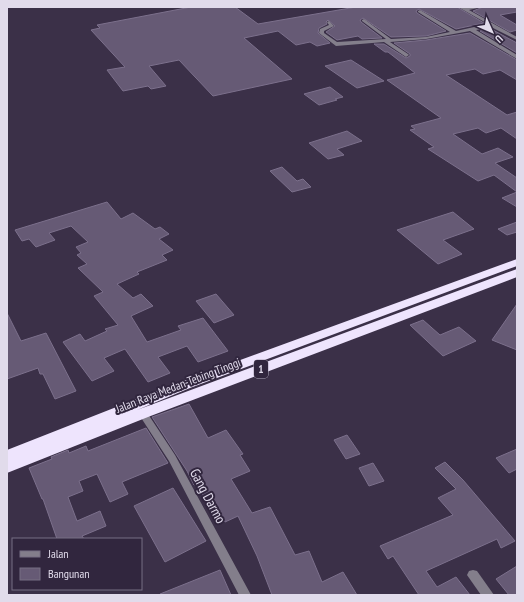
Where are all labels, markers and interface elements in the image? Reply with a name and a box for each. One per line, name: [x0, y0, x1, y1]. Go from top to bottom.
north arrow: [472, 12, 512, 52]
text: U: [492, 32, 506, 46]
street label: Jalan Raya Medan-Tebing Tinggi: [113, 354, 243, 416]
road number: 1: [254, 360, 268, 378]
street label: Gang Darmo: [186, 465, 230, 527]
legend: [12, 538, 142, 590]
text: Jalan: [47, 546, 69, 561]
text: Bangunan: [48, 566, 89, 581]

